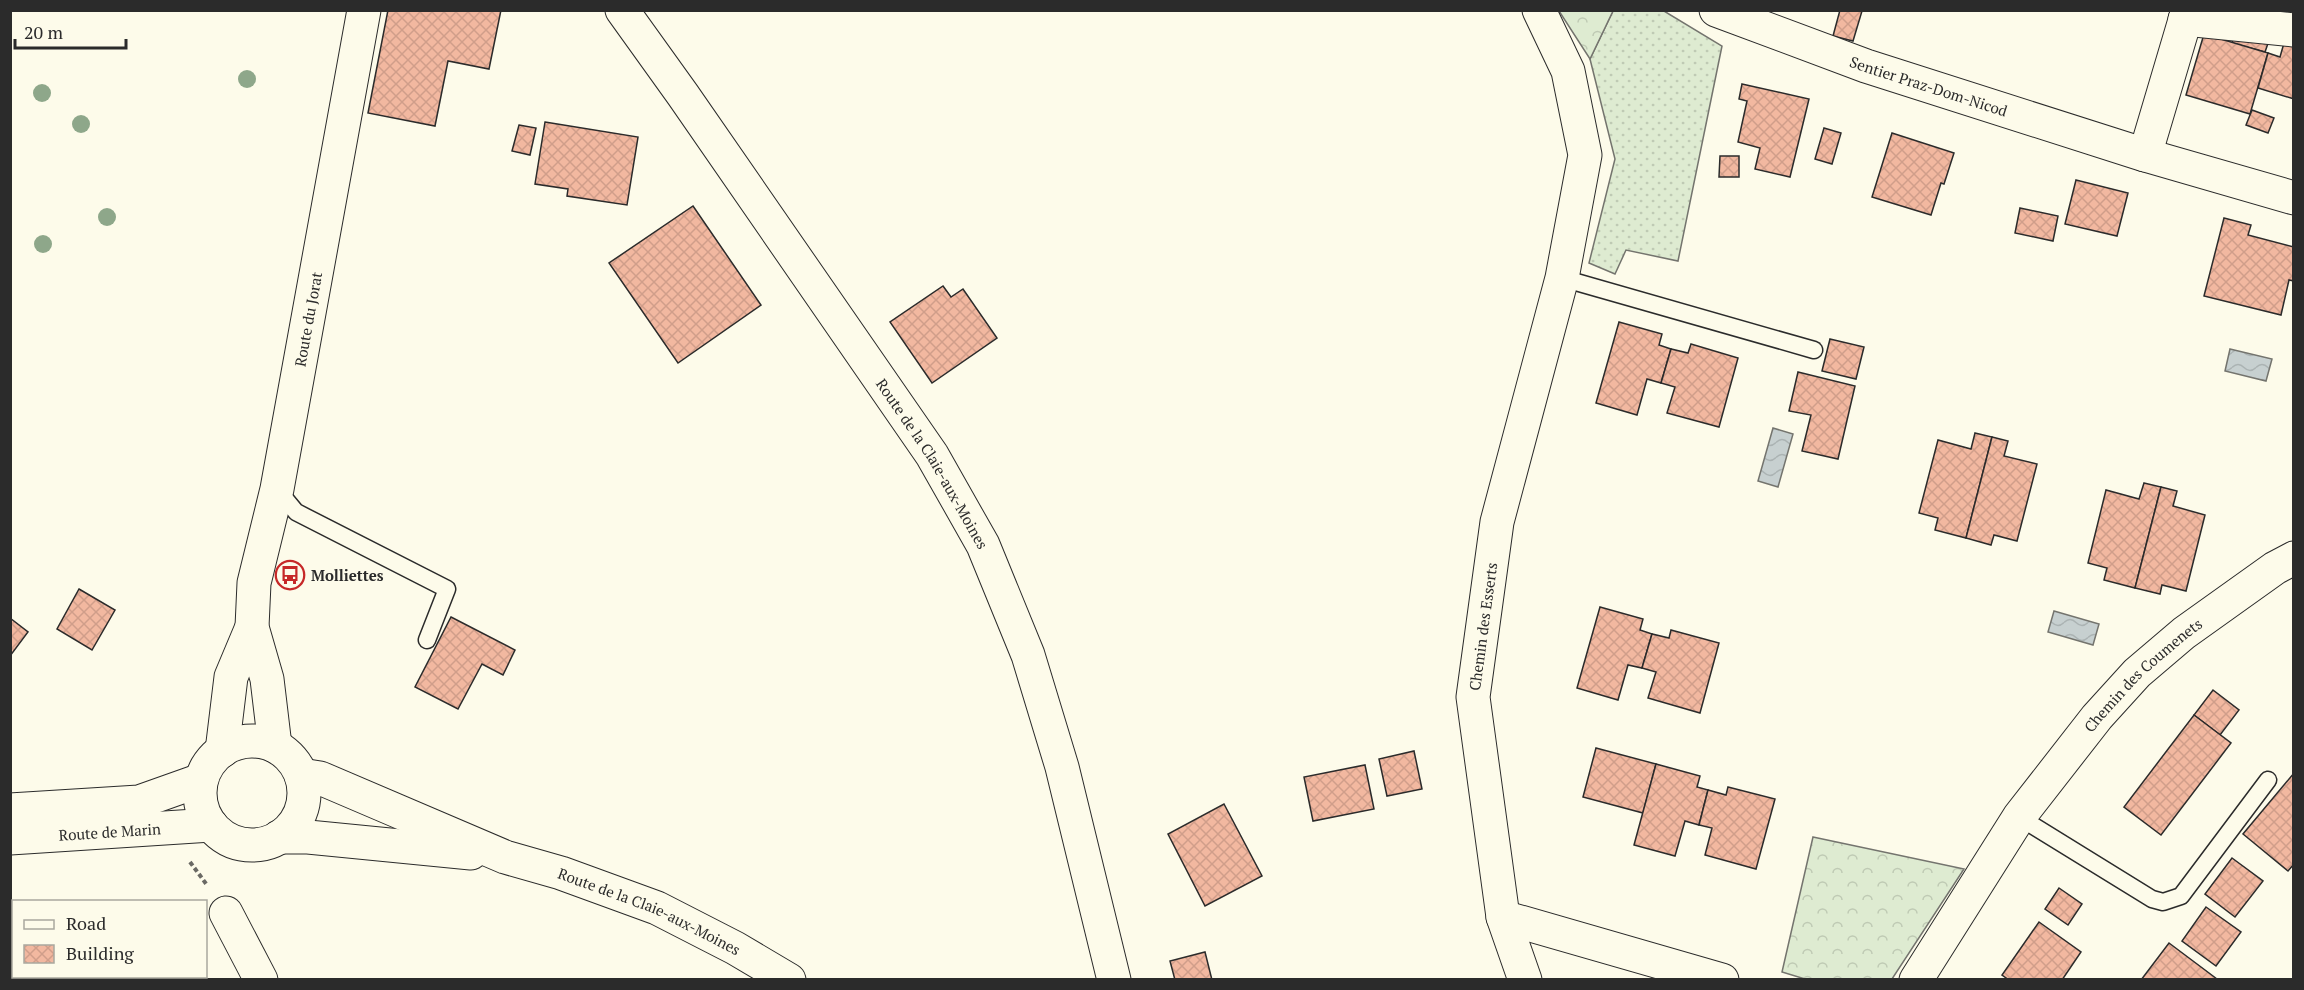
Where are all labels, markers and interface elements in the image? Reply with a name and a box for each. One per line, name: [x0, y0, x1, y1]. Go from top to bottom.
scale bar: [15, 12, 126, 50]
text: 20 m: [24, 20, 64, 44]
street label: Sentier Praz-Dom-Nicod: [1847, 51, 2010, 121]
street label: Route du Jorat: [289, 270, 326, 368]
street label: Route de la Claie-aux-Moines: [872, 375, 993, 552]
bus stop icon: Molliettes: [274, 559, 306, 591]
street label: Chemin des Esserts: [1464, 561, 1501, 692]
place label: Molliettes: [311, 565, 384, 585]
street label: Chemin des Coumenets: [2079, 613, 2206, 736]
street label: Route de Marin: [58, 818, 162, 845]
street label: Route de la Claie-aux-Moines: [555, 863, 745, 959]
legend: [12, 900, 207, 978]
text: Road: [66, 911, 106, 935]
text: Building: [66, 941, 134, 965]

